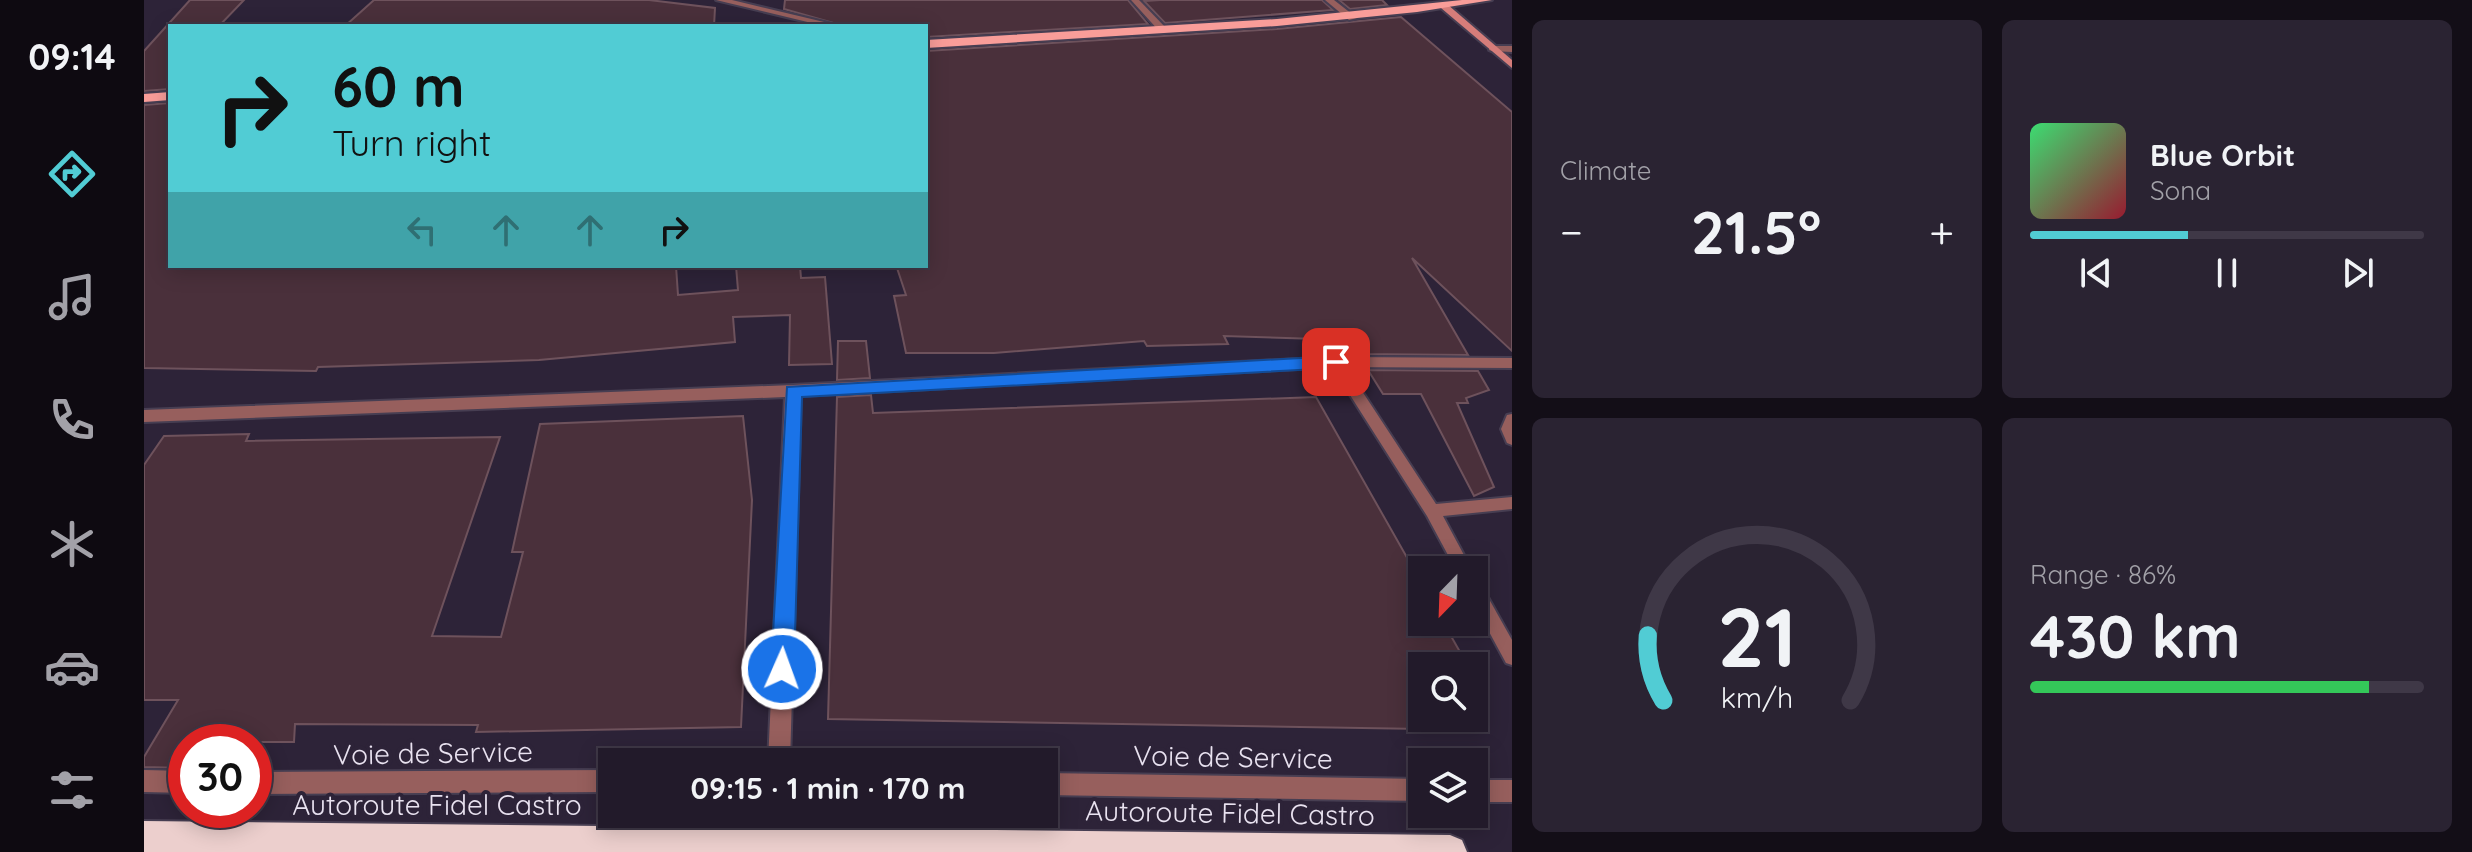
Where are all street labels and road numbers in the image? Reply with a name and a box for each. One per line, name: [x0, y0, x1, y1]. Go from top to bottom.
street label: Voie de Service: [333, 733, 533, 772]
street label: Voie de Service: [1133, 737, 1333, 776]
street label: Autoroute Fidel Castro: [292, 787, 582, 822]
street label: Autoroute Fidel Castro: [1085, 792, 1375, 833]

